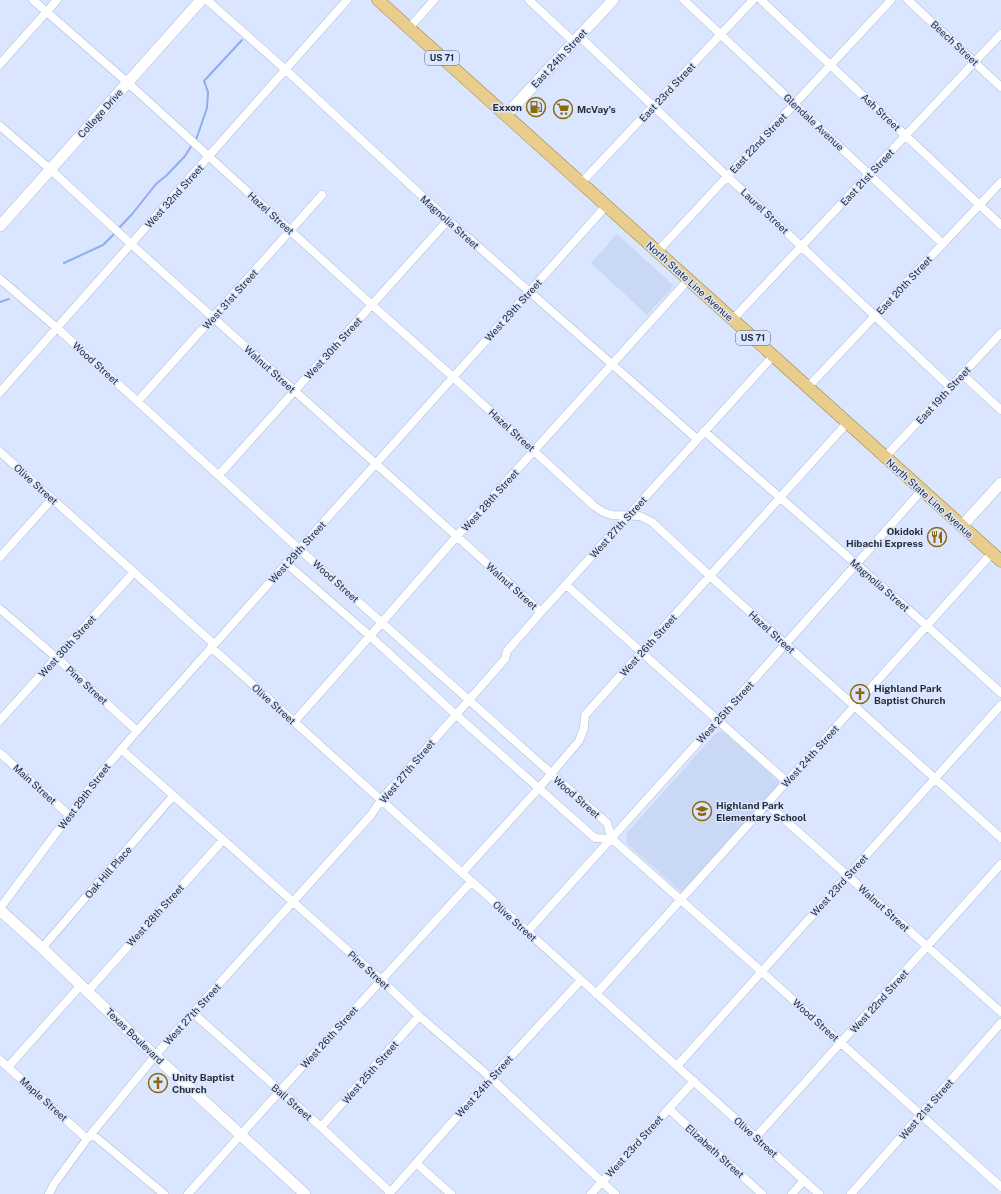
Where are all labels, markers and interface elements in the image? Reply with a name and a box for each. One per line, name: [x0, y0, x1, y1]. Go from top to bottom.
street label: Beech Street: [929, 18, 981, 68]
street label: East 24th Street: [529, 26, 590, 90]
road number: US 71: [425, 51, 459, 65]
street label: East 23rd Street: [636, 60, 698, 124]
street label: College Drive: [75, 86, 125, 140]
street label: Glendale Avenue: [781, 91, 847, 153]
street label: Ash Street: [859, 91, 903, 133]
fuel station icon: Exxon: [525, 96, 547, 118]
supermarket icon: McVay's: [552, 98, 574, 120]
place label: Exxon: [493, 101, 522, 113]
place label: McVay's: [577, 103, 616, 115]
street label: East 22nd Street: [727, 110, 789, 176]
street label: East 21st Street: [838, 146, 896, 208]
street label: West 32nd Street: [142, 162, 206, 230]
street label: Laurel Street: [739, 186, 792, 236]
street label: Hazel Street: [245, 189, 297, 237]
street label: Magnolia Street: [418, 193, 482, 251]
street label: North State Line Avenue: [644, 239, 736, 323]
street label: East 20th Street: [874, 253, 934, 317]
street label: West 31st Street: [200, 266, 260, 332]
street label: West 29th Street: [482, 276, 544, 344]
street label: West 30th Street: [302, 314, 364, 382]
road number: US 71: [736, 331, 770, 345]
street label: Wood Street: [70, 339, 122, 387]
street label: Walnut Street: [242, 343, 298, 395]
street label: East 19th Street: [913, 364, 973, 426]
street label: Hazel Street: [486, 406, 538, 454]
street label: North State Line Avenue: [884, 456, 976, 540]
street label: Olive Street: [12, 461, 60, 507]
street label: West 28th Street: [459, 466, 521, 534]
street label: West 27th Street: [587, 493, 649, 560]
street label: West 29th Street: [266, 518, 328, 586]
place label: Okidoki Hibachi Express: [846, 525, 923, 549]
restaurant icon: Okidoki Hibachi Express: [926, 526, 948, 548]
street label: Magnolia Street: [848, 556, 912, 614]
street label: Wood Street: [310, 557, 362, 605]
street label: Walnut Street: [484, 560, 540, 612]
street label: Hazel Street: [746, 608, 798, 656]
street label: West 26th Street: [617, 611, 679, 679]
street label: West 30th Street: [36, 612, 98, 680]
street label: Pine Street: [64, 663, 110, 707]
street label: West 25th Street: [694, 678, 756, 746]
street label: Olive Street: [250, 681, 298, 727]
place label: Highland Park Baptist Church: [874, 682, 946, 706]
church icon: Highland Park Baptist Church: [849, 683, 871, 705]
street label: West 24th Street: [779, 722, 841, 790]
street label: West 27th Street: [377, 737, 437, 805]
street label: Main Street: [11, 761, 59, 807]
street label: West 29th Street: [55, 761, 113, 831]
street label: Wood Street: [551, 773, 603, 821]
place label: Highland Park Elementary School: [716, 799, 806, 823]
school or university icon: Highland Park Elementary School: [691, 800, 713, 822]
street label: Oak Hill Place: [82, 843, 134, 901]
street label: West 23rd Street: [808, 851, 870, 919]
street label: West 28th Street: [124, 881, 186, 949]
street label: Walnut Street: [856, 882, 912, 934]
street label: Olive Street: [491, 898, 539, 944]
street label: Pine Street: [346, 948, 392, 992]
street label: West 22nd Street: [847, 967, 911, 1035]
street label: West 27th Street: [161, 980, 223, 1047]
street label: Wood Street: [790, 996, 842, 1044]
street label: West 26th Street: [298, 1003, 360, 1071]
street label: Texas Boulevard: [104, 1005, 166, 1067]
street label: West 25th Street: [339, 1038, 401, 1106]
street label: West 24th Street: [453, 1052, 515, 1120]
place label: Unity Baptist Church: [172, 1071, 234, 1095]
church icon: Unity Baptist Church: [147, 1072, 169, 1094]
street label: Maple Street: [18, 1074, 71, 1124]
street label: West 21st Street: [896, 1076, 956, 1142]
street label: Ball Street: [269, 1081, 315, 1123]
street label: West 23rd Street: [603, 1112, 665, 1180]
street label: Olive Street: [732, 1114, 780, 1160]
street label: Elizabeth Street: [683, 1122, 747, 1180]

